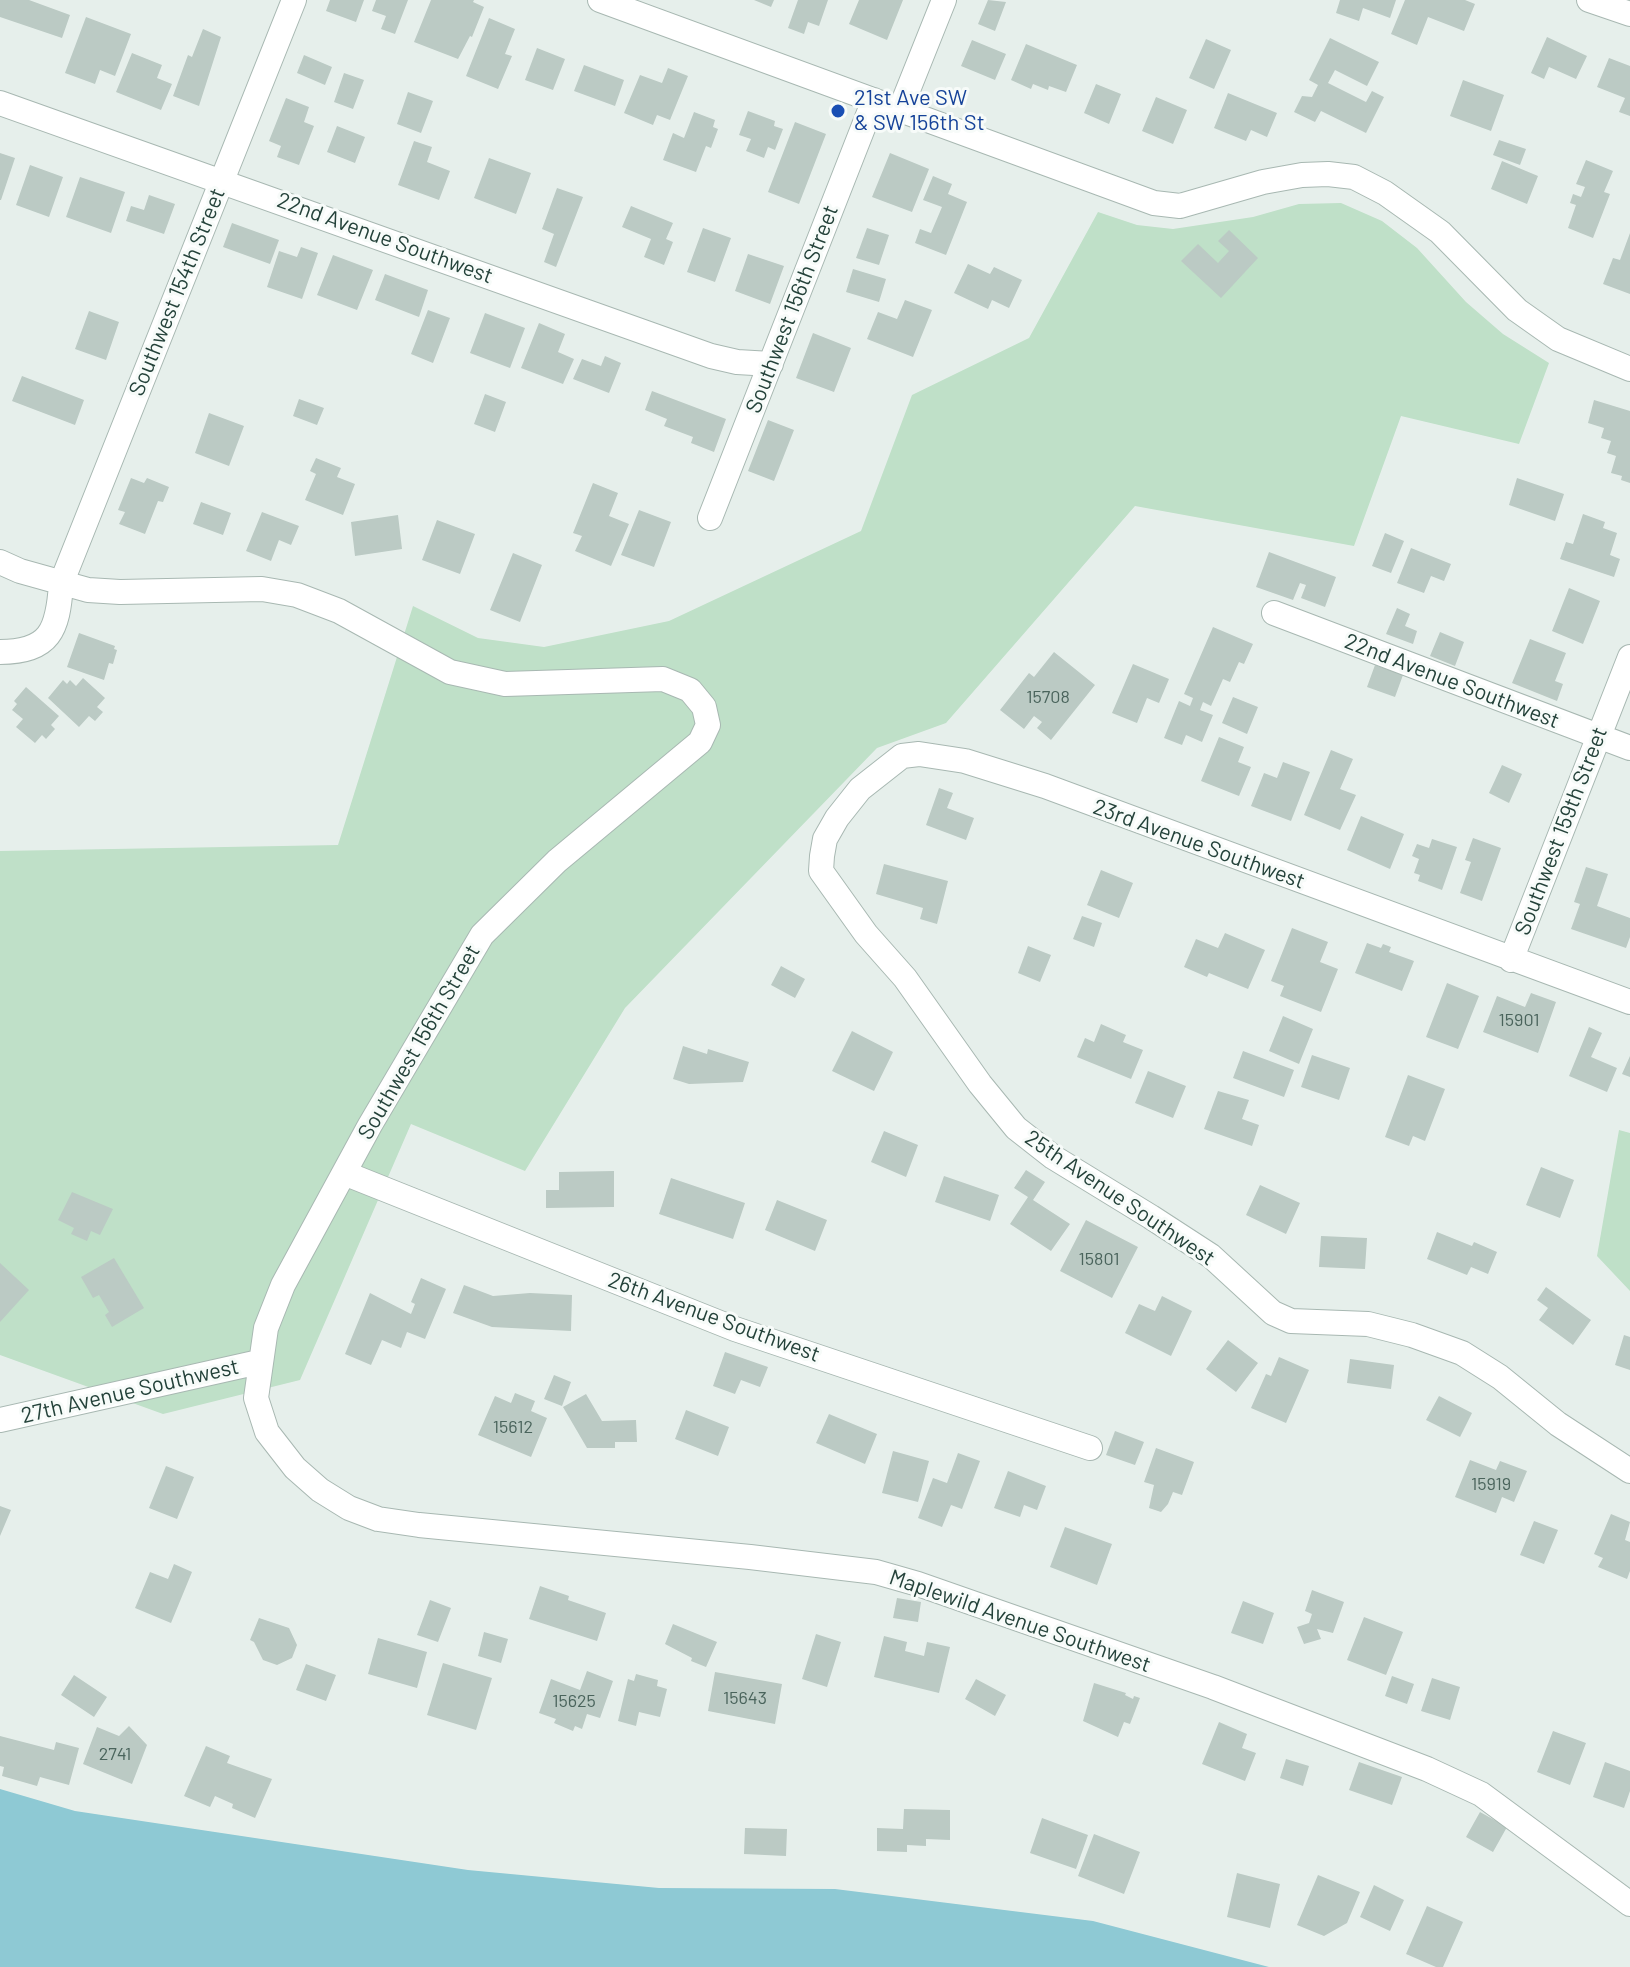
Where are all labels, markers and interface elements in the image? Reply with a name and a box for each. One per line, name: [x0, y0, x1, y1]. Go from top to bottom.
place label: 21st Ave SW & SW 156th St: [854, 85, 985, 136]
marker: 21st Ave SW & SW 156th St: [829, 102, 847, 120]
street label: Southwest 154th Street: [123, 184, 231, 400]
street label: 22nd Avenue Southwest: [273, 187, 497, 289]
street label: Southwest 156th Street: [740, 201, 844, 417]
street label: 22nd Avenue Southwest: [1341, 628, 1563, 734]
house number: 15708: [1026, 686, 1070, 708]
street label: Southwest 159th Street: [1509, 723, 1613, 939]
street label: 23rd Avenue Southwest: [1089, 793, 1309, 895]
street label: Southwest 156th Street: [352, 940, 486, 1144]
house number: 15901: [1499, 1009, 1539, 1031]
street label: 25th Avenue Southwest: [1020, 1125, 1220, 1271]
house number: 15801: [1079, 1248, 1119, 1270]
street label: 26th Avenue Southwest: [604, 1266, 824, 1368]
street label: 27th Avenue Southwest: [19, 1353, 241, 1429]
house number: 15612: [493, 1416, 533, 1438]
house number: 15919: [1471, 1473, 1511, 1495]
street label: Maplewild Avenue Southwest: [886, 1564, 1154, 1678]
house number: 15643: [723, 1687, 767, 1709]
house number: 15625: [552, 1690, 596, 1712]
house number: 2741: [99, 1743, 131, 1765]

